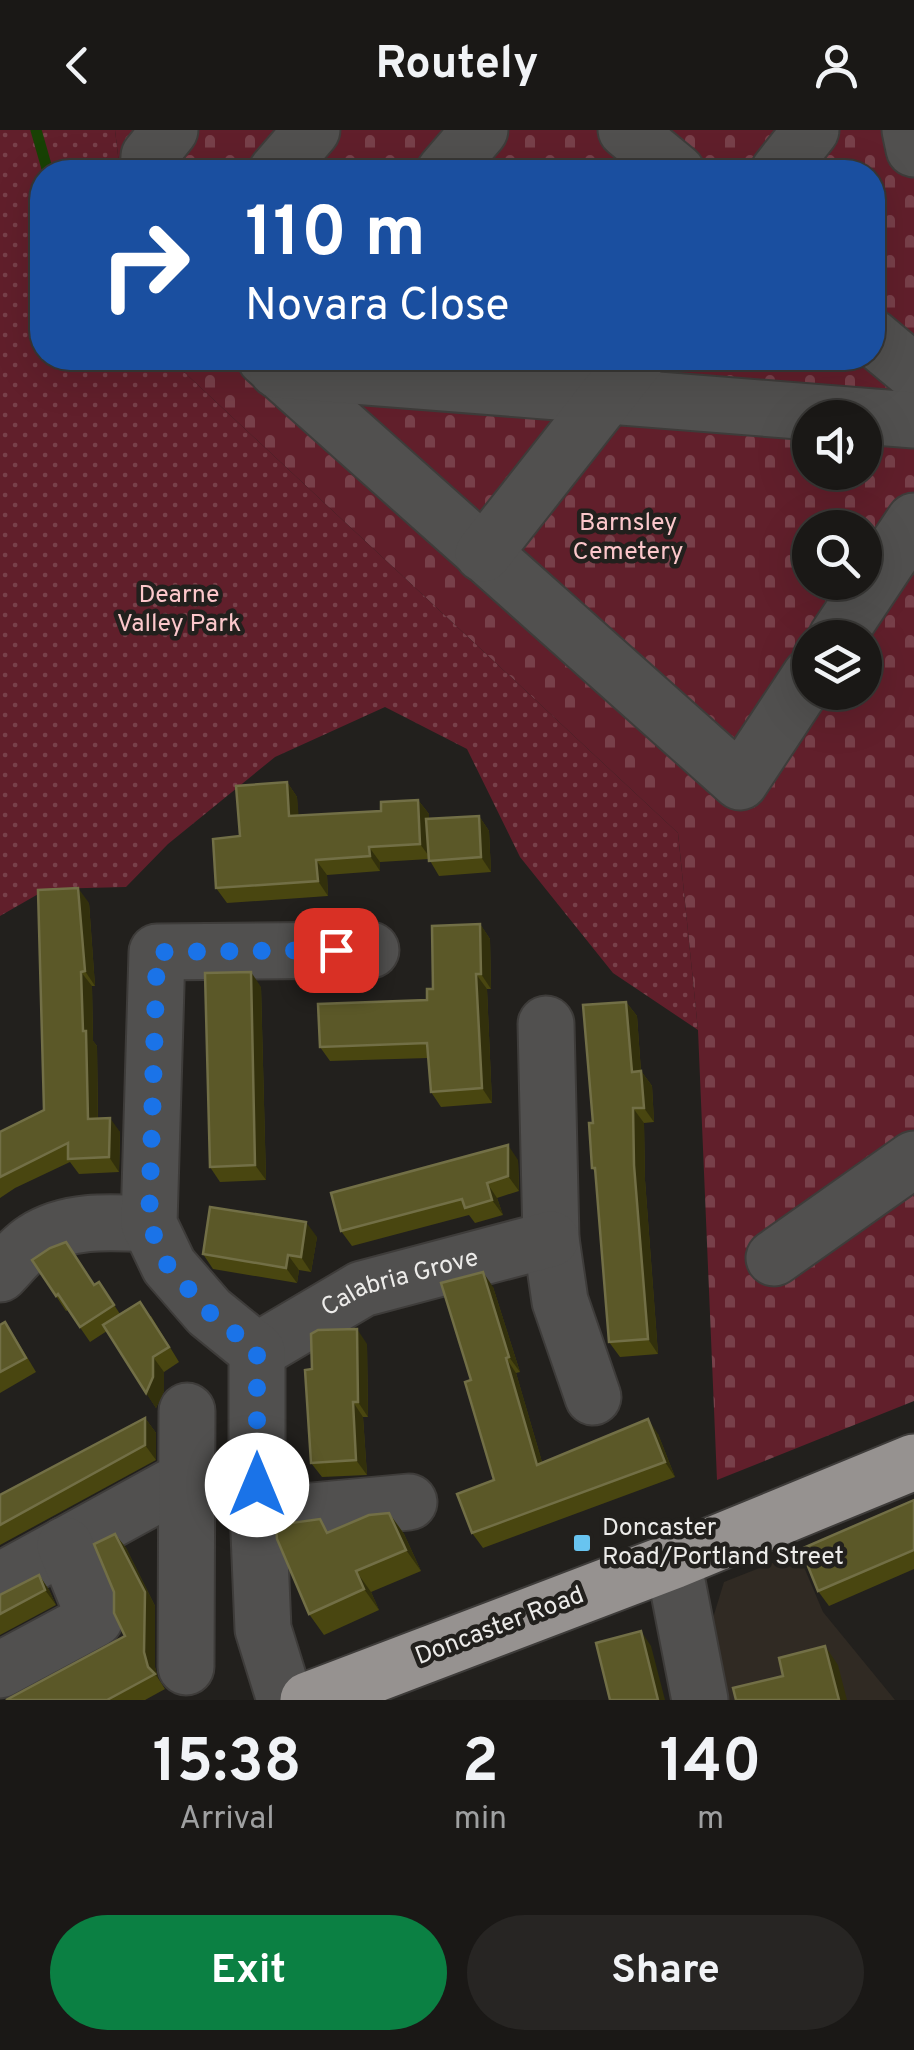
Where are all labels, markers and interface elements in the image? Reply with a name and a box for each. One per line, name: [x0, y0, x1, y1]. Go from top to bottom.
text: Routely: [376, 37, 538, 94]
icon: back: [50, 38, 105, 93]
icon: person: [809, 38, 864, 93]
text: 110 m: [245, 192, 426, 281]
icon: right: [80, 200, 210, 330]
text: Novara Close: [245, 279, 510, 336]
map controls: [792, 400, 882, 710]
button: sound: [792, 400, 882, 490]
park label: Barnsley Cemetery: [573, 508, 683, 569]
button: search: [792, 510, 882, 600]
park label: Dearne Valley Park: [117, 580, 241, 641]
button: layers: [792, 620, 882, 710]
pin: [294, 908, 379, 993]
icon: arrive: [309, 923, 364, 978]
street label: Calabria Grove: [316, 1243, 482, 1325]
position arrow: [205, 1433, 309, 1537]
place label: Doncaster Road/Portland Street: [602, 1513, 844, 1574]
marker: Doncaster Road/Portland Street: [571, 1532, 593, 1554]
street label: Doncaster Road: [411, 1580, 589, 1674]
text: 15:38: [152, 1727, 301, 1803]
text: 2: [462, 1727, 499, 1803]
text: 140: [659, 1727, 762, 1803]
text: Arrival: [179, 1800, 275, 1840]
text: min: [454, 1800, 507, 1840]
text: m: [697, 1800, 724, 1840]
button: Exit: [50, 1915, 447, 2030]
button: Share: [467, 1915, 864, 2030]

